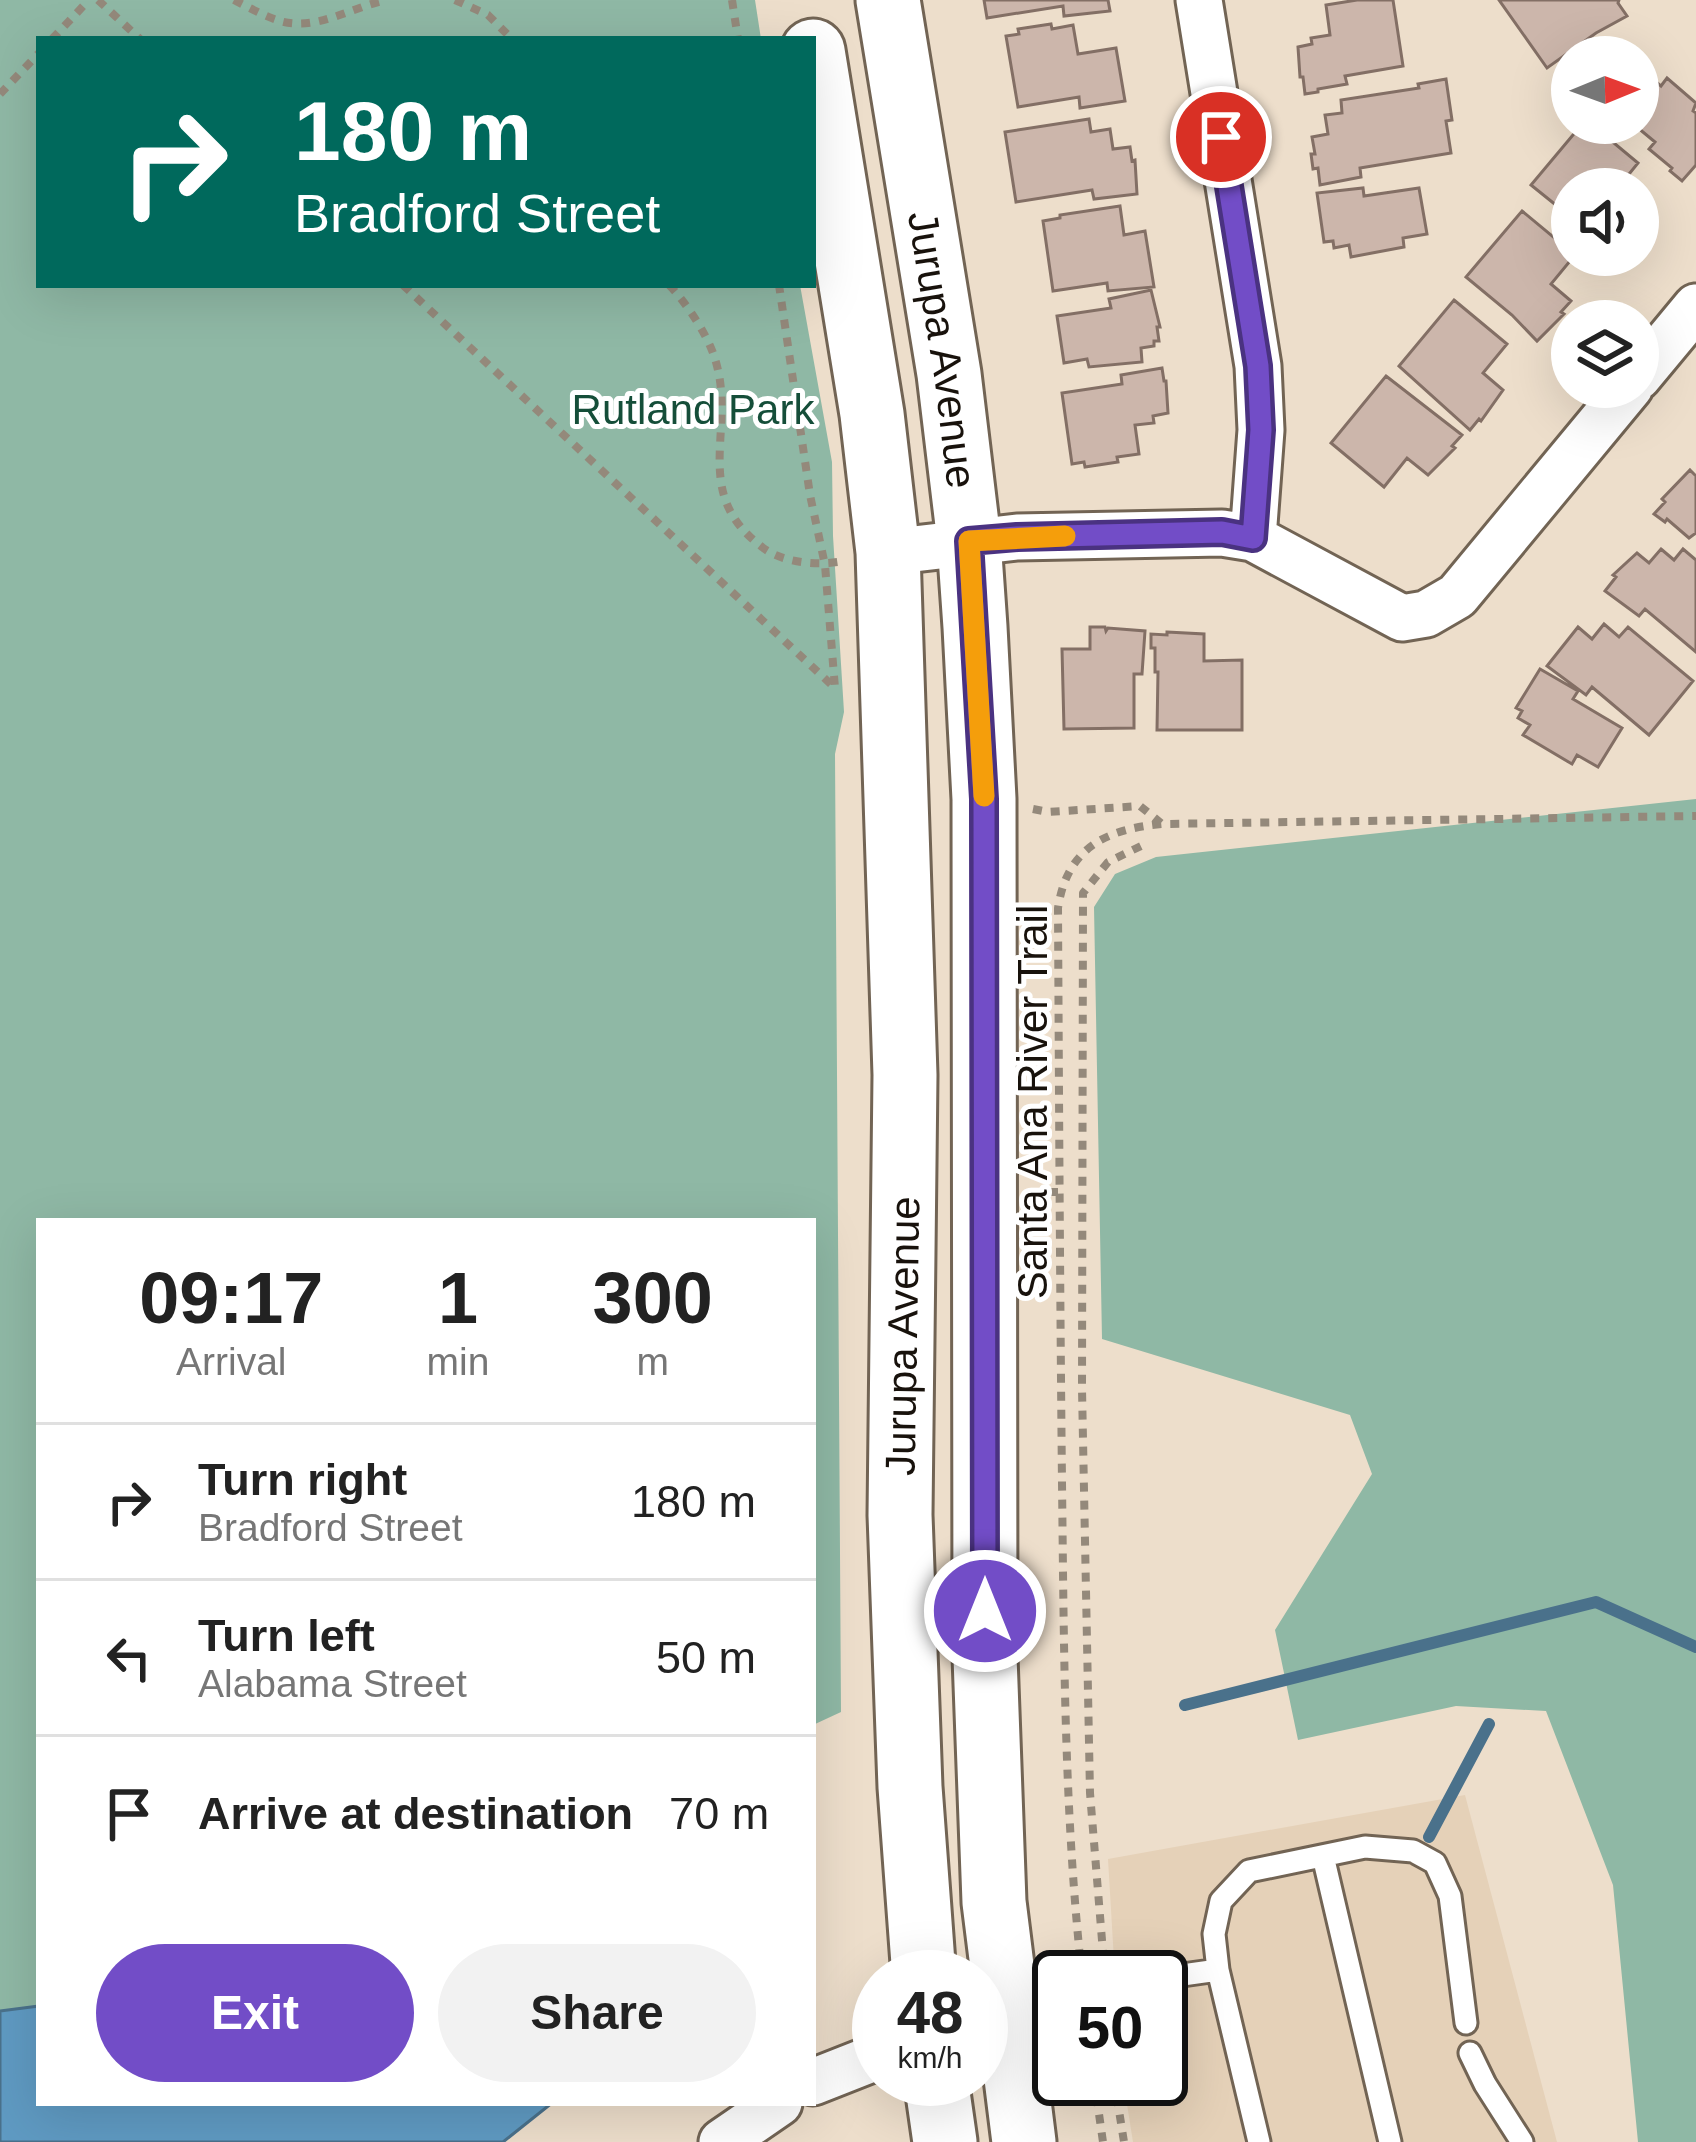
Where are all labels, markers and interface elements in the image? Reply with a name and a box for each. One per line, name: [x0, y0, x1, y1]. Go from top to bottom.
north arrow: [1551, 36, 1659, 144]
map controls: [1551, 36, 1659, 408]
icon: right: [96, 84, 252, 240]
text: 180 m: [294, 84, 532, 178]
pin: [1170, 86, 1272, 188]
icon: arrive: [1188, 104, 1254, 170]
button: sound: [1551, 168, 1659, 276]
text: Bradford Street: [294, 183, 660, 243]
street label: Jurupa Avenue: [899, 208, 985, 491]
button: layers: [1551, 300, 1659, 408]
park label: Rutland Park: [572, 386, 815, 433]
street label: Santa Ana River Trail: [1009, 905, 1056, 1299]
street label: Jurupa Avenue: [877, 1196, 928, 1476]
text: 09:17: [139, 1258, 323, 1338]
text: 1: [438, 1258, 478, 1338]
text: 300: [593, 1258, 713, 1338]
text: Arrival: [176, 1340, 287, 1383]
text: min: [427, 1340, 489, 1383]
text: m: [636, 1340, 669, 1383]
text: Turn right: [198, 1454, 407, 1505]
icon: right: [96, 1469, 162, 1535]
text: 180 m: [631, 1476, 756, 1527]
text: Bradford Street: [198, 1506, 462, 1549]
position arrow: [922, 1548, 1048, 1674]
text: Turn left: [198, 1610, 375, 1661]
icon: left: [96, 1625, 162, 1691]
text: 50 m: [656, 1632, 756, 1683]
text: Alabama Street: [198, 1662, 467, 1705]
icon: arrive: [96, 1781, 162, 1847]
text: Arrive at destination: [198, 1788, 633, 1839]
text: 70 m: [669, 1788, 769, 1839]
button: Exit: [96, 1944, 414, 2082]
button: Share: [438, 1944, 756, 2082]
speed limit sign: 50: [1032, 1950, 1188, 2106]
text: 48: [897, 1979, 963, 2046]
text: km/h: [897, 2041, 963, 2074]

